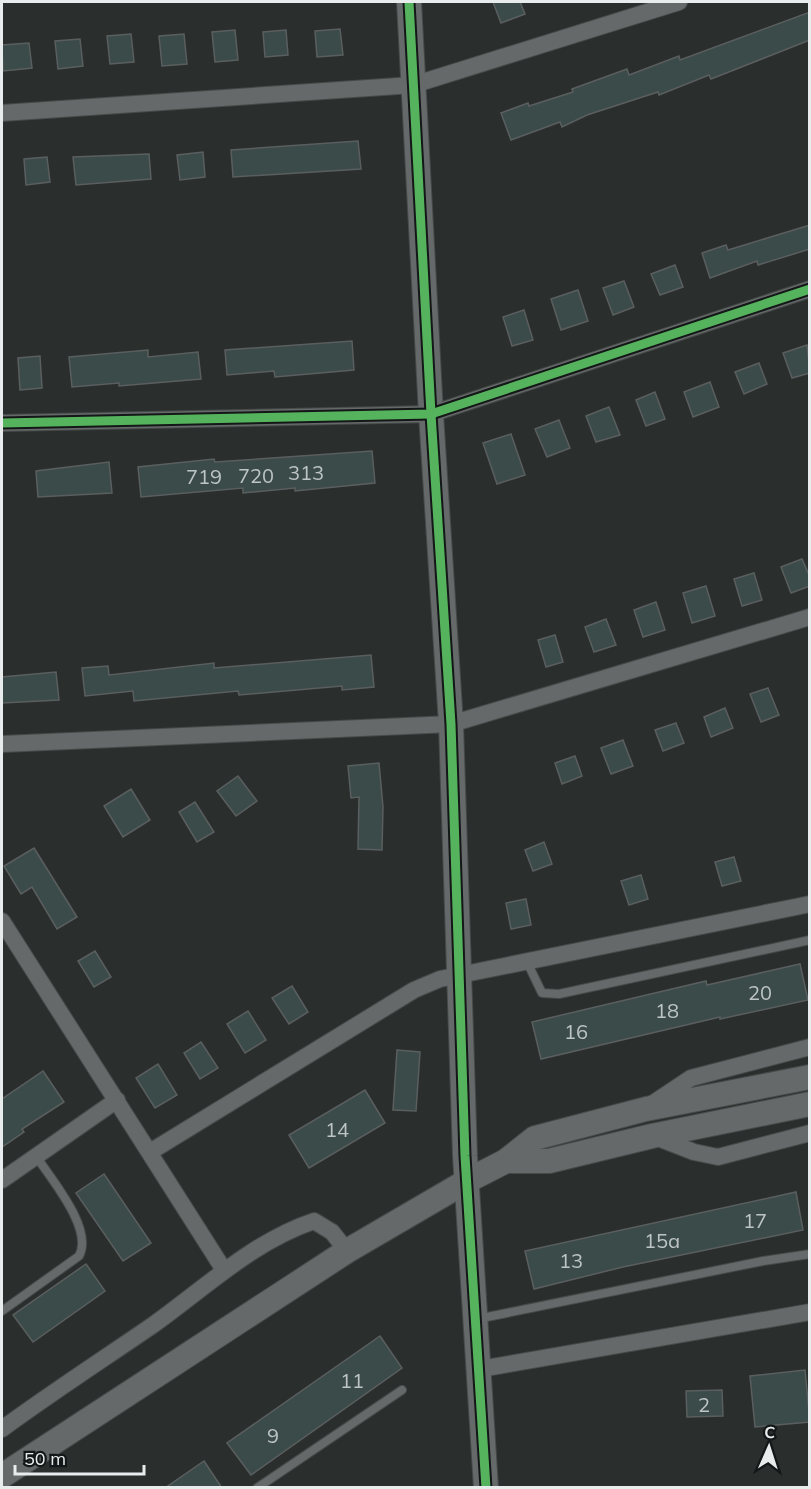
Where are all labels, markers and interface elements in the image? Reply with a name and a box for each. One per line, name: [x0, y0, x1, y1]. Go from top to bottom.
house number: 313: [288, 460, 324, 485]
house number: 720: [238, 463, 274, 488]
house number: 719: [186, 464, 222, 489]
house number: 20: [748, 980, 772, 1005]
house number: 18: [655, 998, 679, 1023]
house number: 16: [564, 1019, 588, 1044]
house number: 14: [325, 1117, 349, 1142]
house number: 17: [743, 1208, 767, 1233]
house number: 15а: [644, 1228, 680, 1253]
house number: 13: [559, 1248, 583, 1273]
house number: 11: [340, 1368, 364, 1393]
house number: 2: [698, 1392, 710, 1417]
north arrow: [739, 1417, 799, 1477]
text: С: [764, 1422, 776, 1442]
house number: 9: [267, 1423, 279, 1448]
scale bar: [15, 1438, 144, 1476]
text: 50 m: [24, 1447, 66, 1470]

